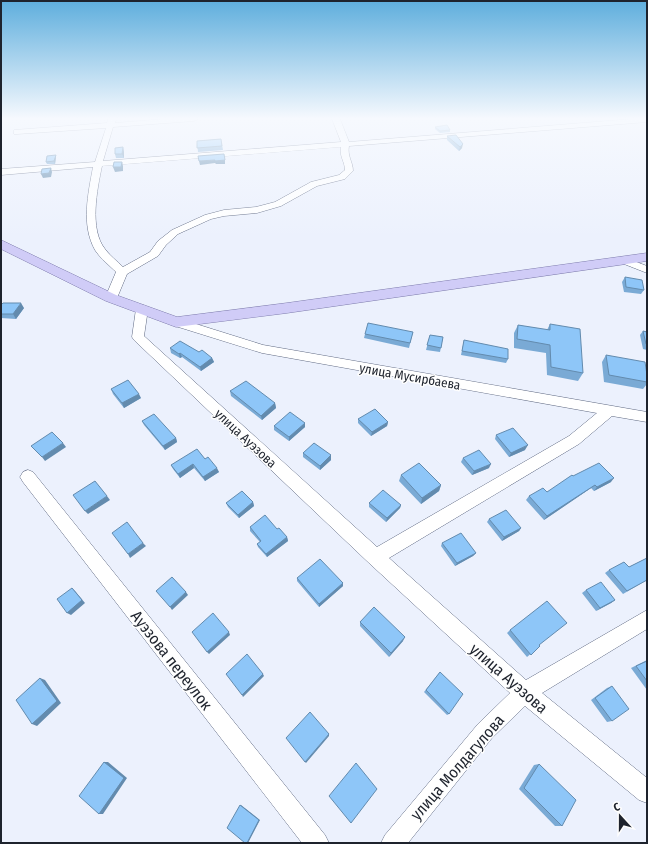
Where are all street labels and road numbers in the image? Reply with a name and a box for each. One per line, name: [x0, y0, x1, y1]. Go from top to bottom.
street label: улица Мусирбаева: [358, 360, 462, 393]
street label: улица Ауэзова: [212, 406, 280, 471]
street label: Ауэзова переулок: [127, 607, 217, 714]
street label: улица Ауэзова: [466, 639, 552, 717]
street label: улица Молдагулова: [407, 711, 508, 824]

